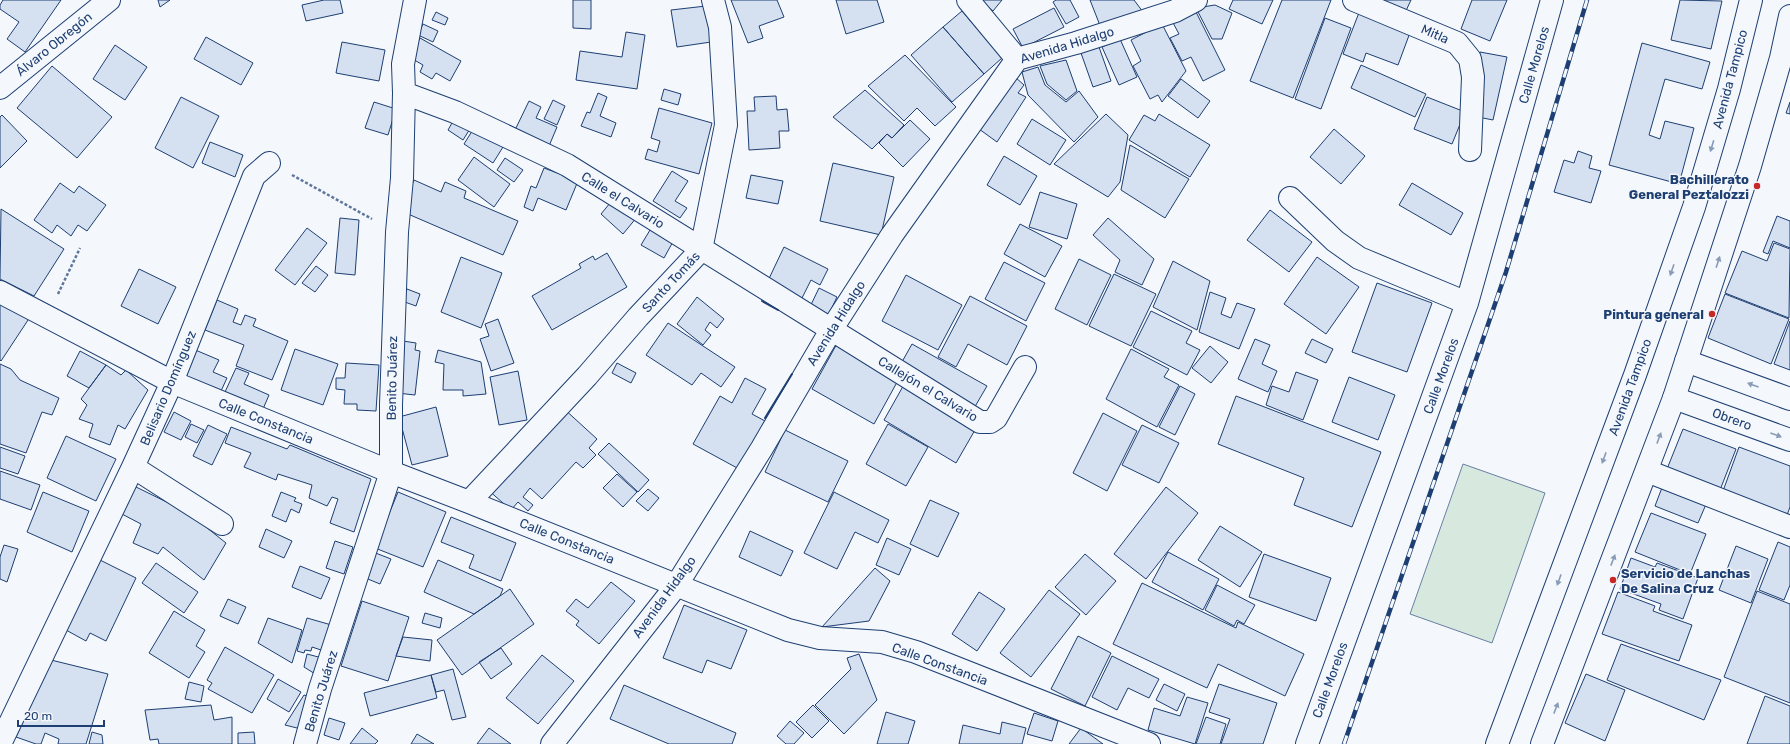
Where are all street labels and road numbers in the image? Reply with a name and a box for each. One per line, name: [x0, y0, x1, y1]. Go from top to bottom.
street label: Álvaro Obregón: [13, 9, 96, 80]
street label: Mitla: [1419, 21, 1451, 47]
street label: Avenida Hidalgo: [1018, 24, 1116, 67]
street label: Calle Morelos: [1516, 24, 1552, 105]
street label: Avenida Tampico: [1710, 28, 1750, 130]
street label: Calle el Calvario: [579, 168, 667, 232]
street label: Santo Tomás: [639, 248, 703, 315]
street label: Avenida Hidalgo: [804, 278, 869, 369]
street label: Belisario Domínguez: [137, 328, 200, 448]
street label: Benito Juárez: [384, 335, 400, 420]
street label: Calle Morelos: [1420, 336, 1462, 416]
street label: Avenida Tampico: [1606, 337, 1654, 437]
street label: Callejón el Calvario: [875, 353, 981, 425]
street label: Calle Constancia: [216, 395, 316, 447]
street label: Obrero: [1710, 405, 1754, 433]
street label: Calle Constancia: [517, 515, 617, 567]
street label: Avenida Hidalgo: [629, 553, 699, 641]
street label: Calle Constancia: [890, 640, 990, 688]
street label: Calle Morelos: [1309, 640, 1351, 720]
street label: Benito Juárez: [301, 648, 341, 734]

